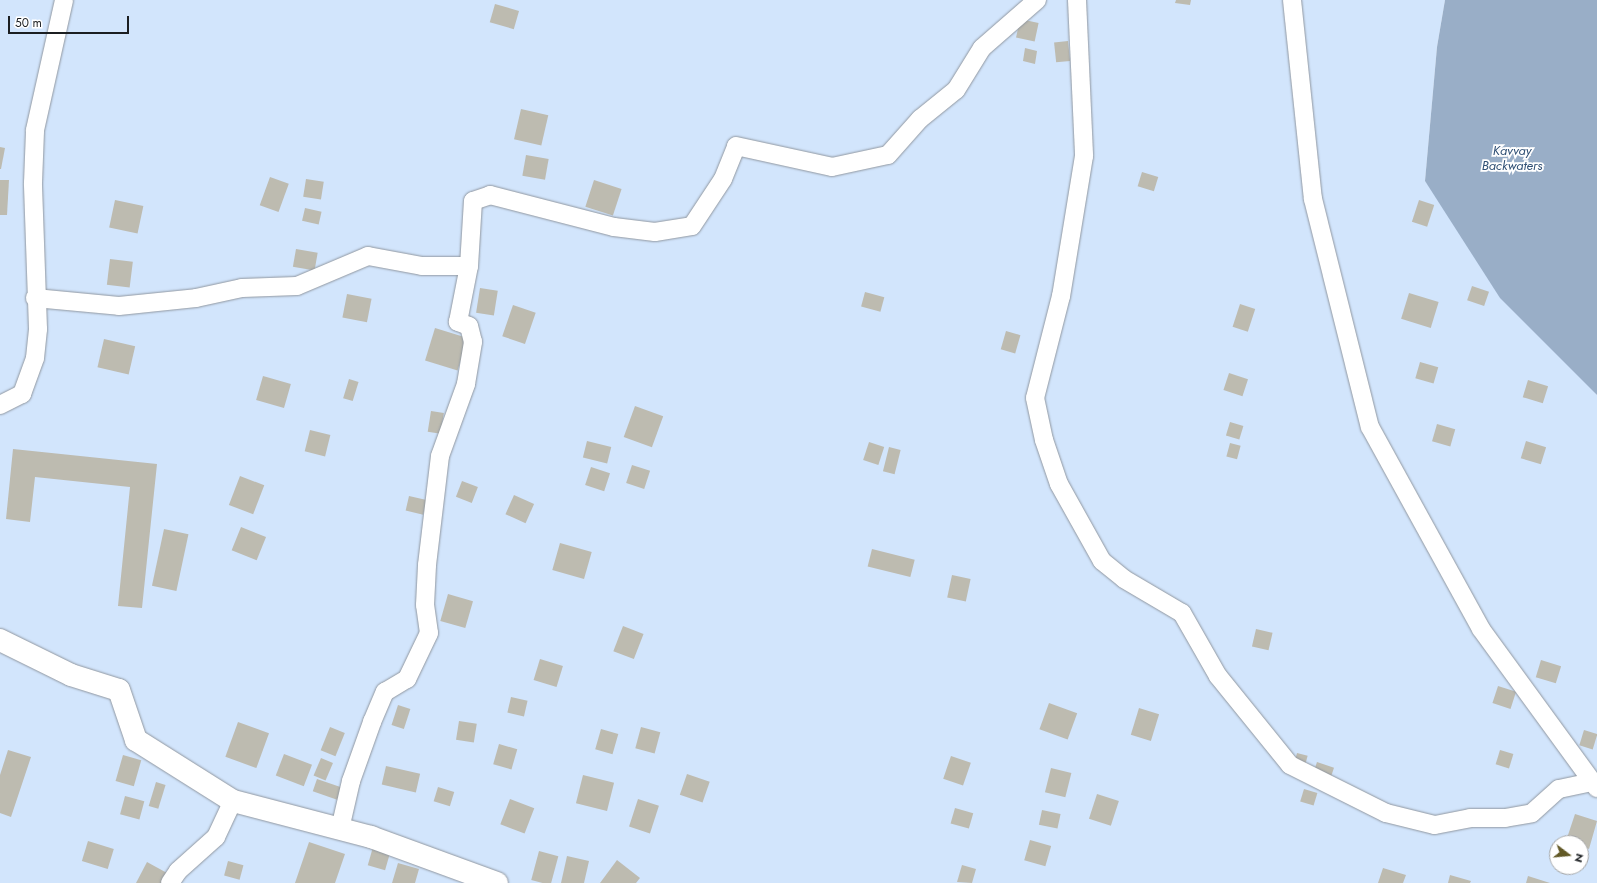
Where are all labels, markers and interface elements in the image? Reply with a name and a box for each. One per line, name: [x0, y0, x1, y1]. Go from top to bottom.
scale bar: [10, 8, 131, 34]
text: 50 m: [15, 14, 42, 32]
water label: Kavvay Backwaters: [1482, 144, 1542, 175]
north arrow: [1549, 835, 1589, 875]
text: N: [1571, 852, 1588, 864]

